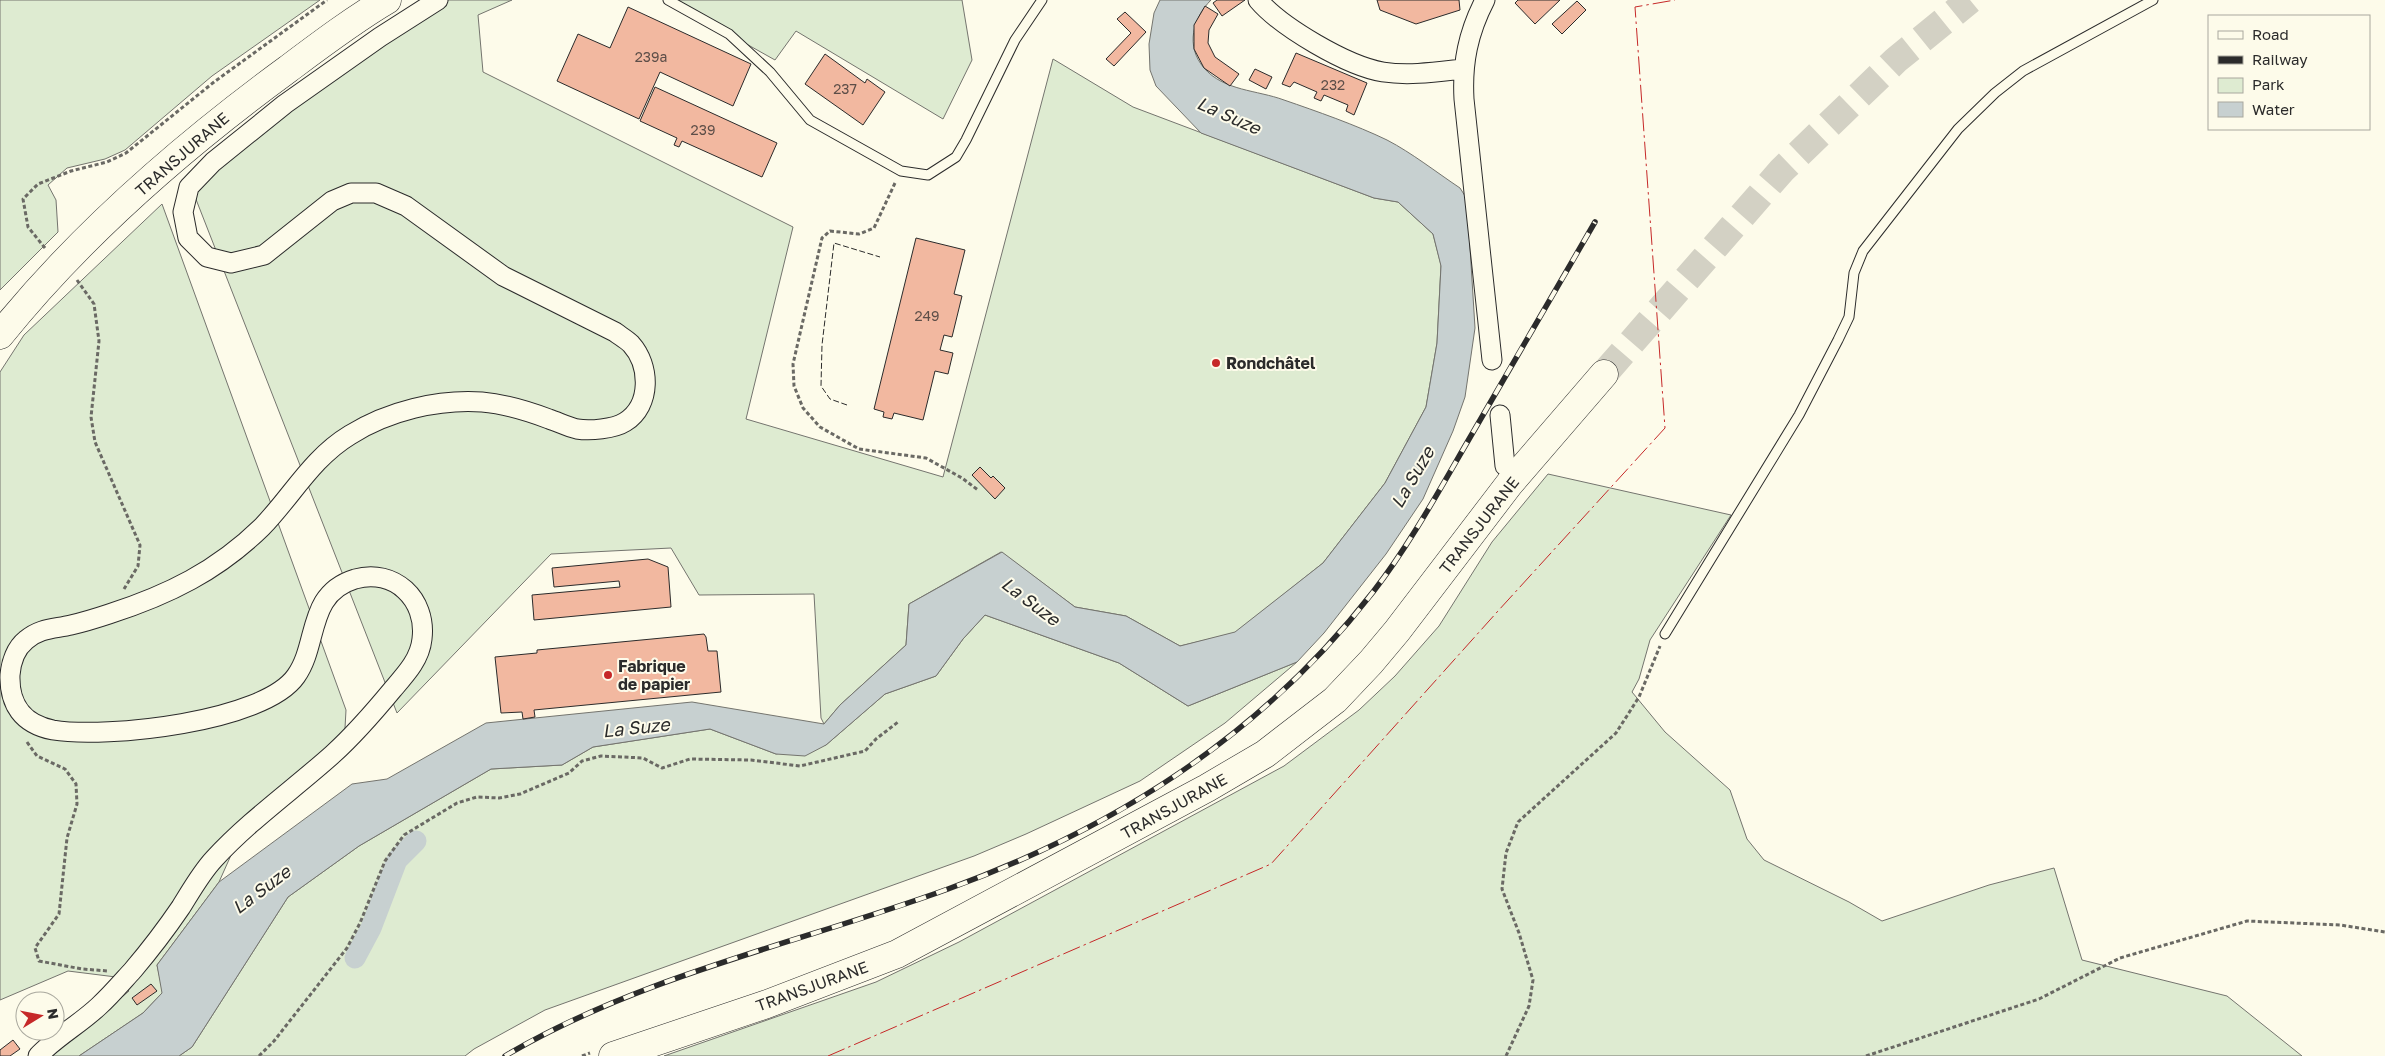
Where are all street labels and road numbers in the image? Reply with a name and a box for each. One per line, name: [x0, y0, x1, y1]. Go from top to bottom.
street label: TRANSJURANE: [131, 108, 233, 200]
street label: TRANSJURANE: [1435, 472, 1523, 578]
street label: TRANSJURANE: [1118, 769, 1230, 843]
street label: TRANSJURANE: [753, 956, 871, 1016]

